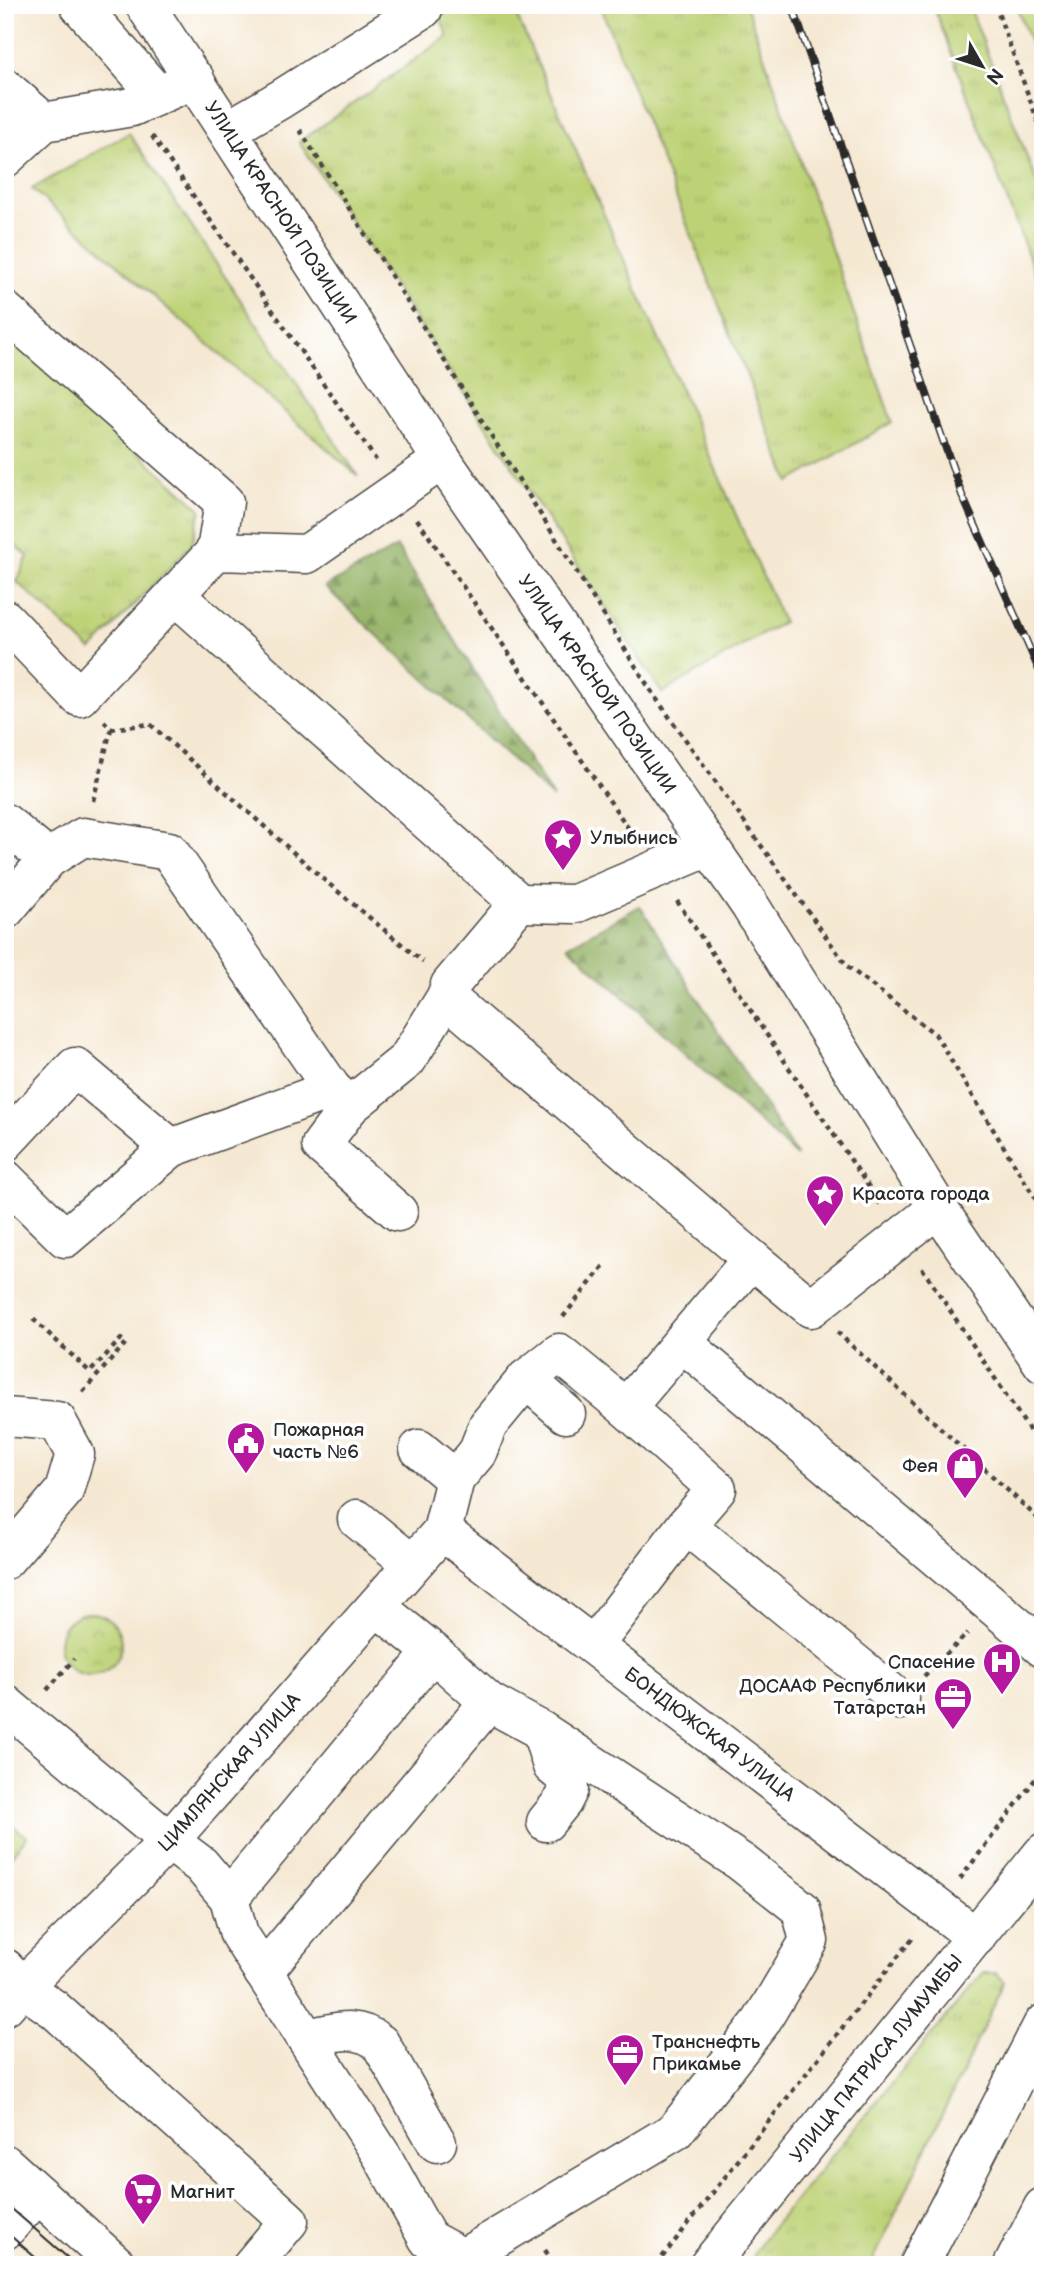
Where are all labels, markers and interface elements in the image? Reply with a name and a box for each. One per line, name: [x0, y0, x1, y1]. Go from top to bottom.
north arrow: [946, 32, 1016, 102]
text: N: [981, 63, 1007, 89]
street label: УЛИЦА КРАСНОЙ ПОЗИЦИИ: [200, 97, 362, 328]
street label: УЛИЦА КРАСНОЙ ПОЗИЦИИ: [513, 570, 681, 798]
place icon: Улыбнись: [542, 817, 584, 872]
place label: Улыбнись: [590, 827, 678, 850]
place icon: Красота города: [804, 1173, 846, 1228]
place label: Красота города: [852, 1183, 990, 1206]
place label: Пожарная часть №6: [273, 1419, 364, 1464]
public building icon: Пожарная часть №6: [225, 1420, 267, 1475]
shop icon: Фея: [944, 1445, 986, 1500]
place label: Фея: [902, 1455, 938, 1478]
hospital icon: Спасение: [981, 1641, 1023, 1696]
place label: Спасение: [888, 1651, 975, 1674]
street label: БОНДЮЖСКАЯ УЛИЦА: [620, 1662, 800, 1807]
place label: ДОСААФ Республики Татарстан: [739, 1675, 926, 1720]
office icon: ДОСААФ Республики Татарстан: [932, 1676, 974, 1731]
street label: ЦИМЛЯНСКАЯ УЛИЦА: [153, 1688, 306, 1857]
street label: УЛИЦА ПАТРИСА ЛУМУМБЫ: [785, 1950, 968, 2167]
place label: Транснефть Прикамье: [652, 2031, 761, 2076]
office icon: Транснефть Прикамье: [604, 2032, 646, 2087]
supermarket icon: Магнит: [122, 2171, 164, 2226]
place label: Магнит: [170, 2181, 235, 2204]

